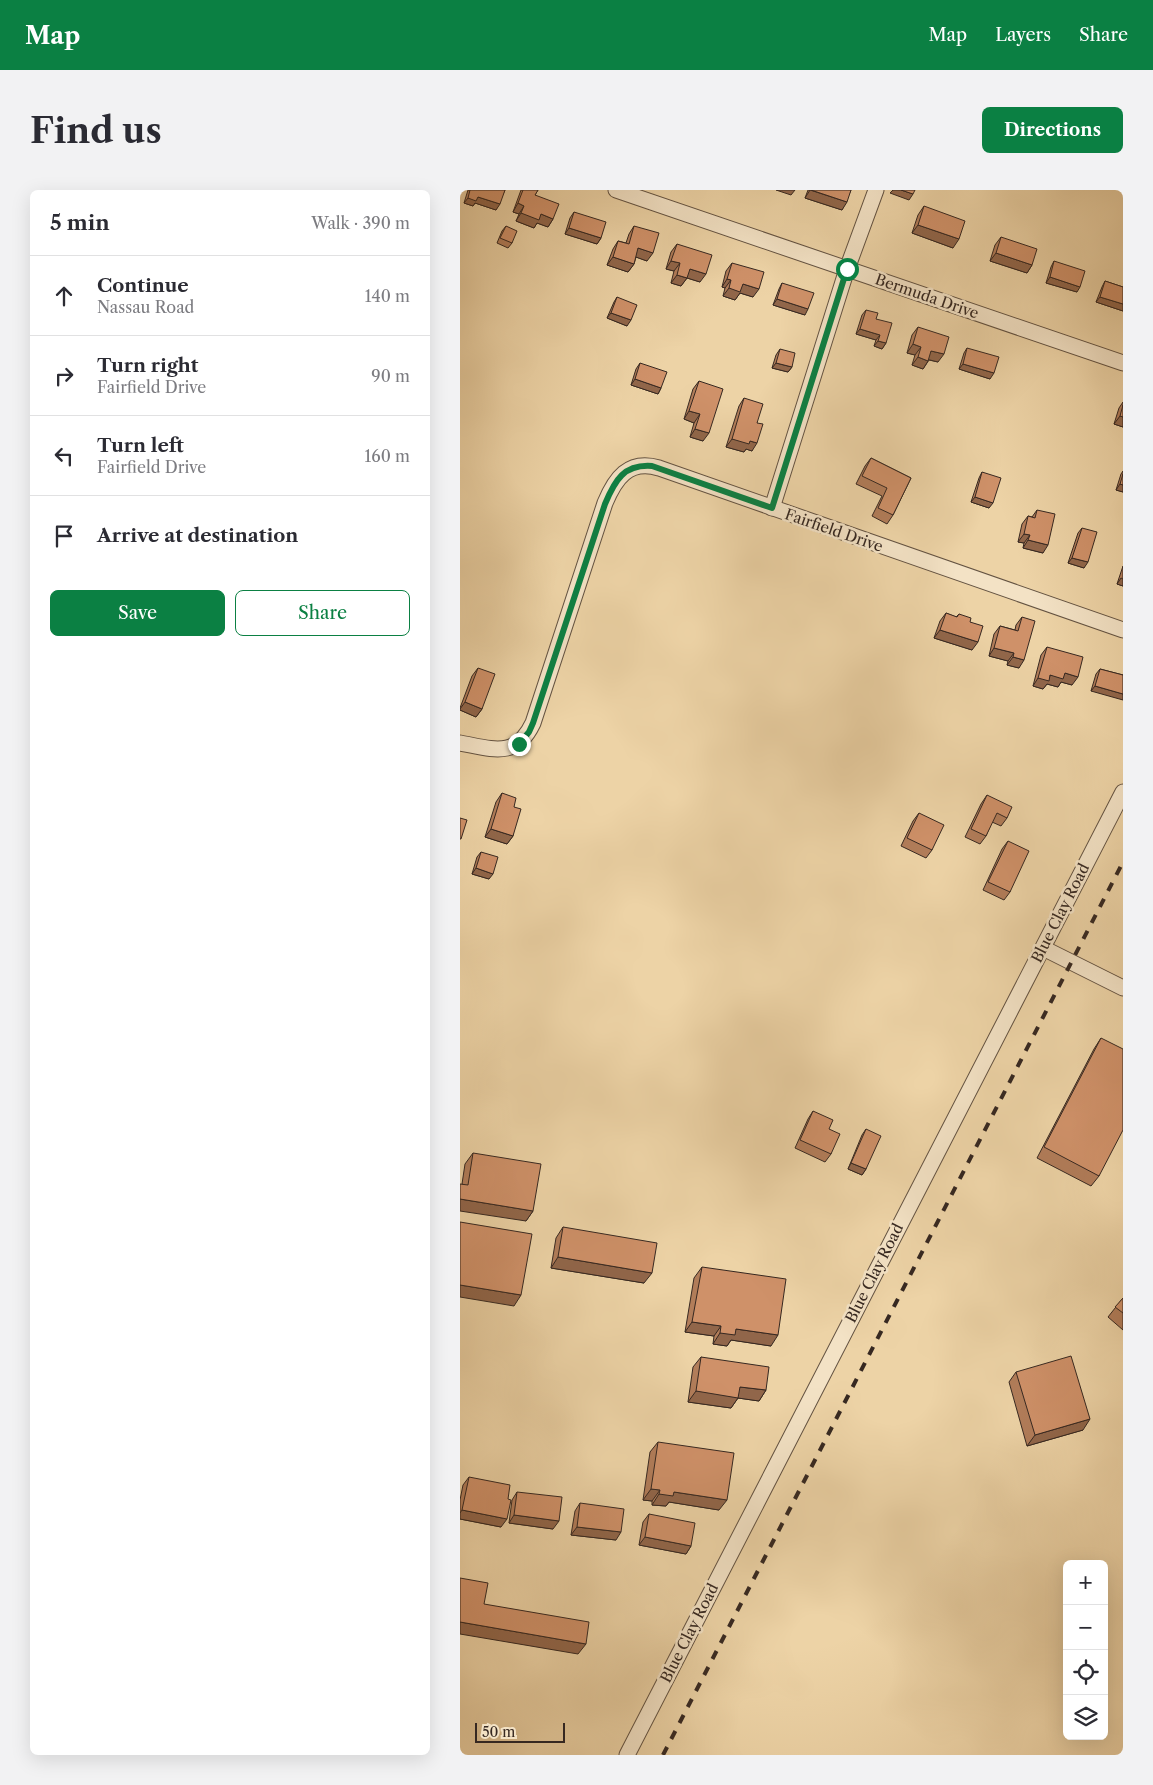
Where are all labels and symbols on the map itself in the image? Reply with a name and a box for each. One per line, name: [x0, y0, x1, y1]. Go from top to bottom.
route start: [836, 258, 859, 281]
street label: Bermuda Drive: [873, 269, 981, 323]
street label: Fairfield Drive: [782, 504, 886, 556]
route end: [508, 733, 531, 756]
street label: Blue Clay Road: [1027, 860, 1093, 966]
street label: Blue Clay Road: [841, 1220, 907, 1326]
street label: Blue Clay Road: [656, 1580, 722, 1686]
scale bar: [475, 1720, 565, 1743]

